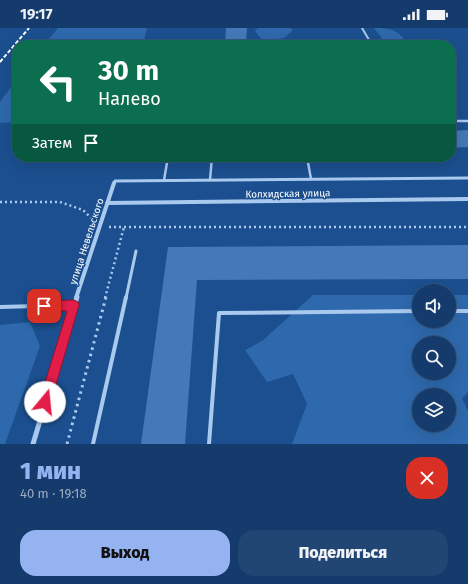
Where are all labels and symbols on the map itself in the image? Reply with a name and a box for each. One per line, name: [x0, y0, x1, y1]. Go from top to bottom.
street label: Колхидская улица: [245, 187, 331, 201]
street label: улица Невельского: [67, 196, 107, 286]
pin: [27, 289, 61, 323]
position arrow: [24, 381, 66, 423]

